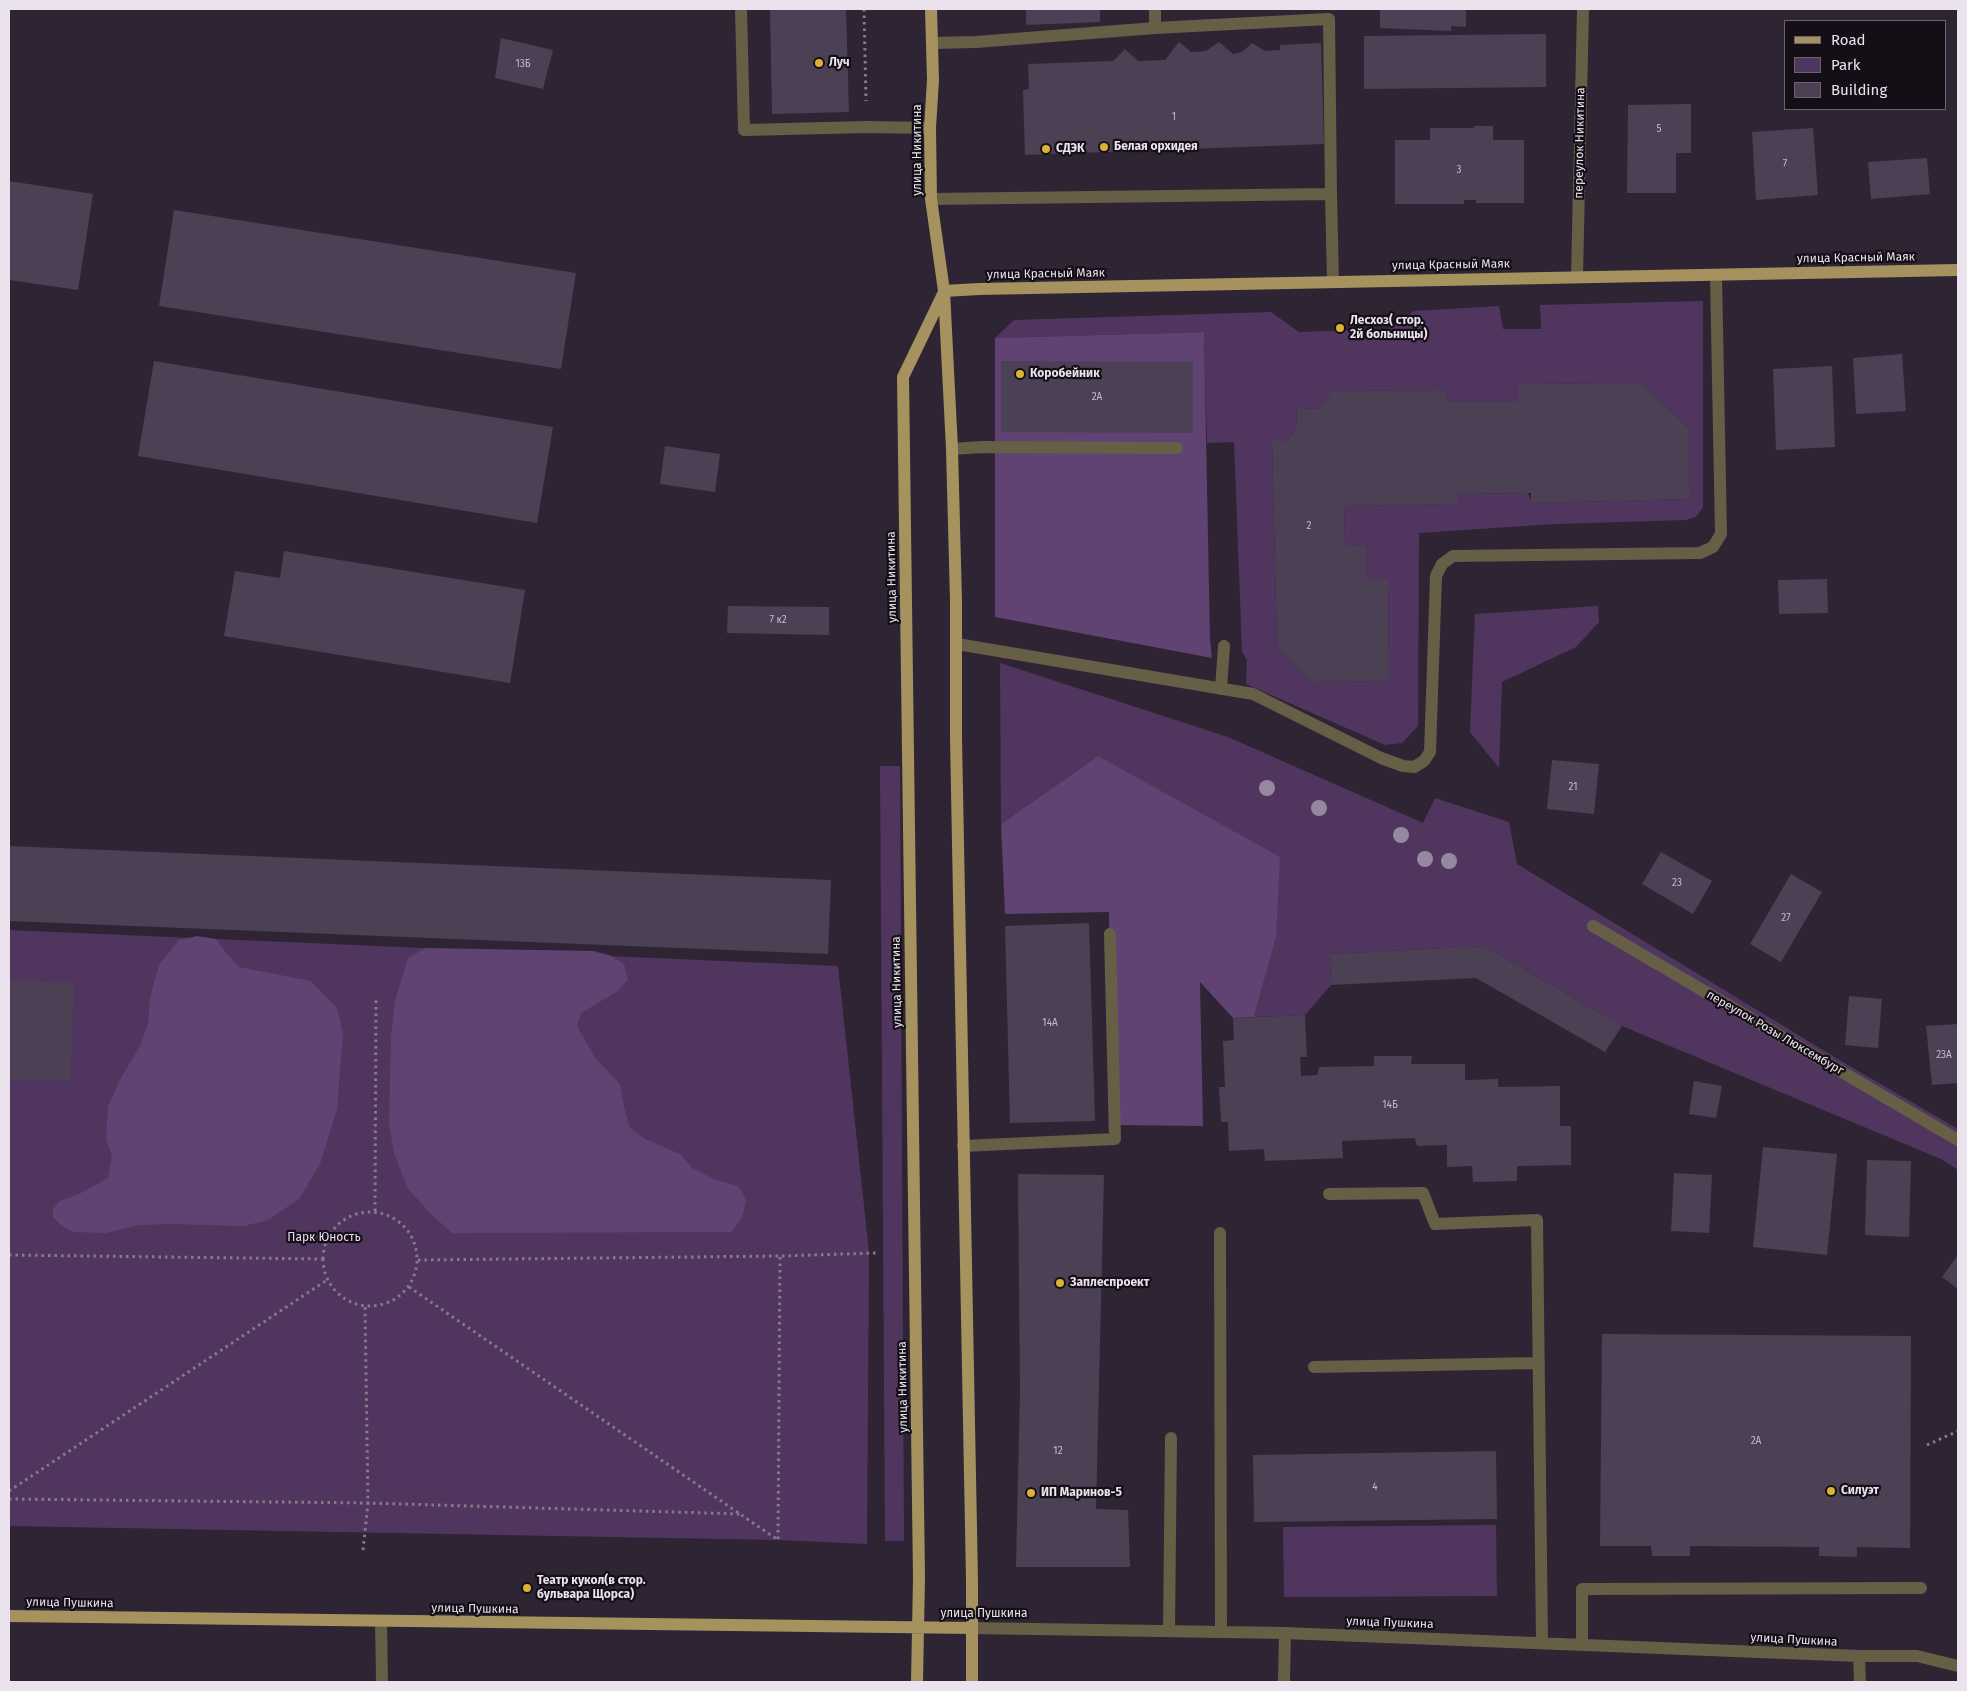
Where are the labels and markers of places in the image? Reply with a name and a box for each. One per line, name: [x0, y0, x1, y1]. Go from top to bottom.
place label: Луч: [829, 56, 850, 70]
marker: Луч: [813, 57, 825, 69]
place label: Белая орхидея: [1114, 140, 1198, 154]
marker: Белая орхидея: [1098, 141, 1110, 153]
place label: СДЭК: [1056, 142, 1084, 156]
marker: СДЭК: [1040, 143, 1052, 155]
place label: Лесхоз( стор. 2й больницы): [1350, 314, 1427, 342]
marker: Лесхоз( стор. 2й больницы): [1334, 322, 1346, 334]
place label: Коробейник: [1030, 367, 1100, 381]
marker: Коробейник: [1014, 368, 1026, 380]
place label: Заплеспроект: [1070, 1276, 1149, 1290]
marker: Заплеспроект: [1054, 1277, 1066, 1289]
place label: Силуэт: [1841, 1484, 1879, 1498]
marker: Силуэт: [1825, 1485, 1837, 1497]
place label: ИП Маринов-5: [1041, 1486, 1122, 1500]
marker: ИП Маринов-5: [1025, 1487, 1037, 1499]
place label: Театр кукол(в стор. бульвара Щорса): [537, 1574, 646, 1602]
marker: Театр кукол(в стор. бульвара Щорса): [521, 1582, 533, 1594]

